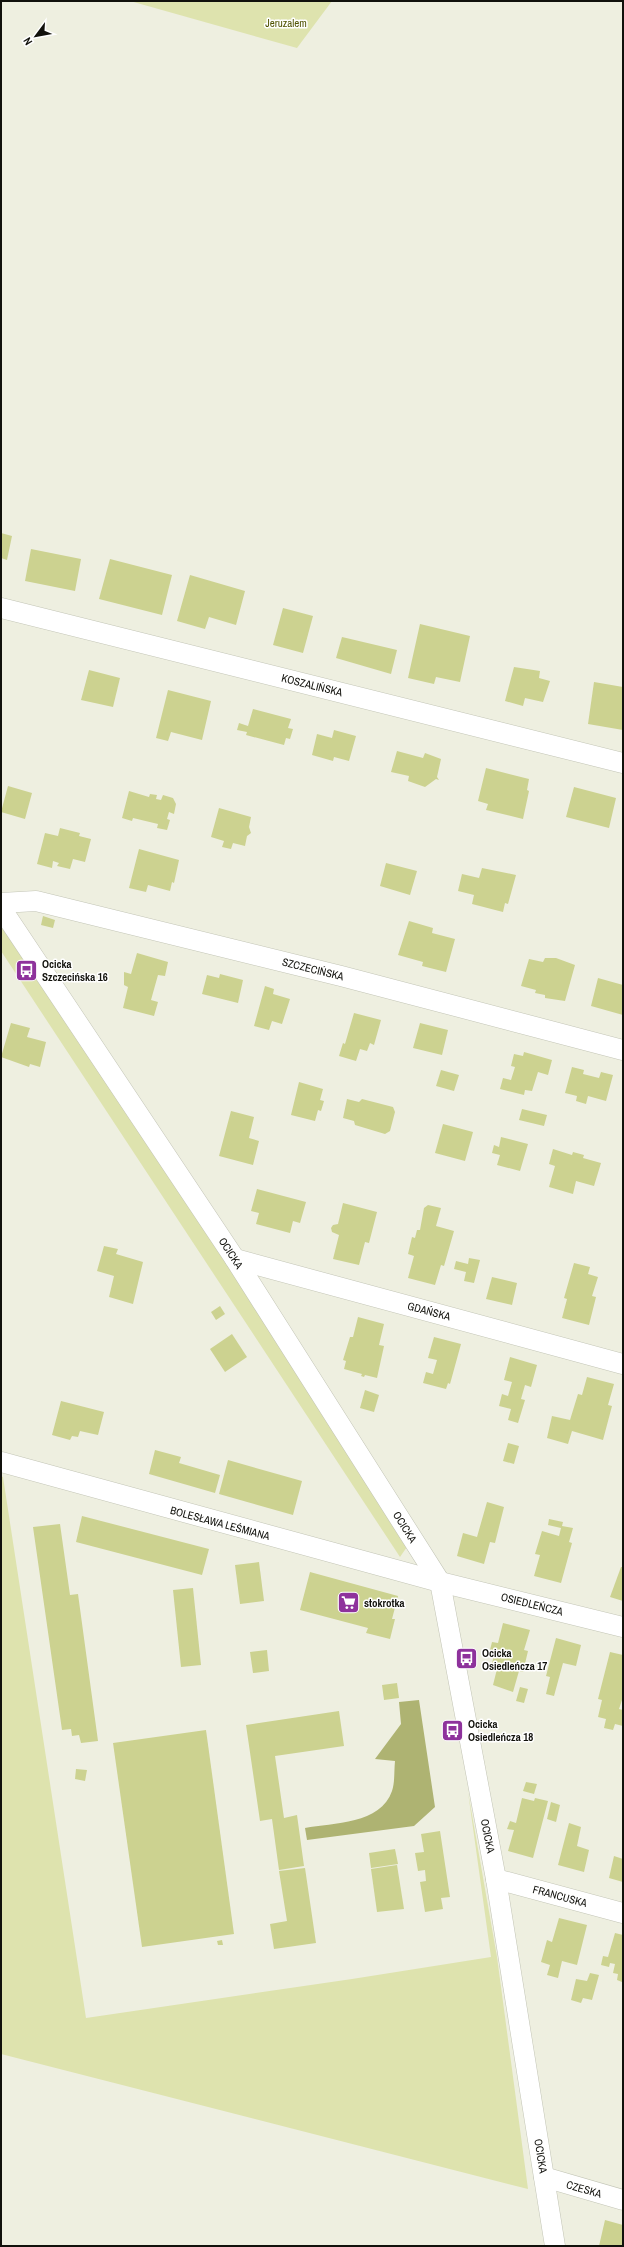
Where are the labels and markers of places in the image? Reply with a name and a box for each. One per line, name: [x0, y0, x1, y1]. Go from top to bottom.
bus stop icon: Ocicka Szczecińska 16: [14, 957, 40, 983]
place label: Ocicka Szczecińska 16: [42, 957, 108, 984]
supermarket icon: stokrotka: [336, 1590, 362, 1616]
place label: stokrotka: [364, 1596, 405, 1610]
bus stop icon: Ocicka Osiedleńcza 17: [454, 1646, 480, 1672]
place label: Ocicka Osiedleńcza 17: [482, 1646, 547, 1673]
bus stop icon: Ocicka Osiedleńcza 18: [440, 1717, 466, 1743]
place label: Ocicka Osiedleńcza 18: [468, 1717, 533, 1744]

